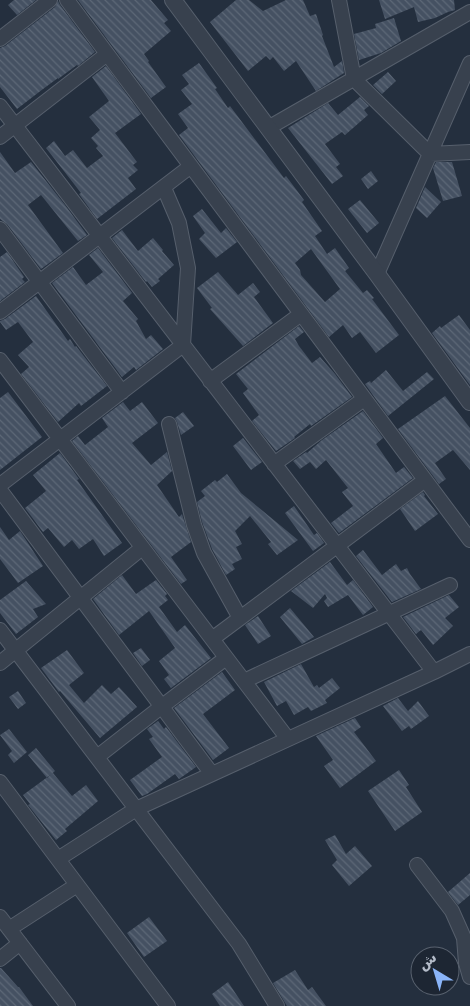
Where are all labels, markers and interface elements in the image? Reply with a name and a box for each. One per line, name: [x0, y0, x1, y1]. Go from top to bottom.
north arrow: [410, 946, 460, 996]
text: ش: [414, 949, 440, 973]

